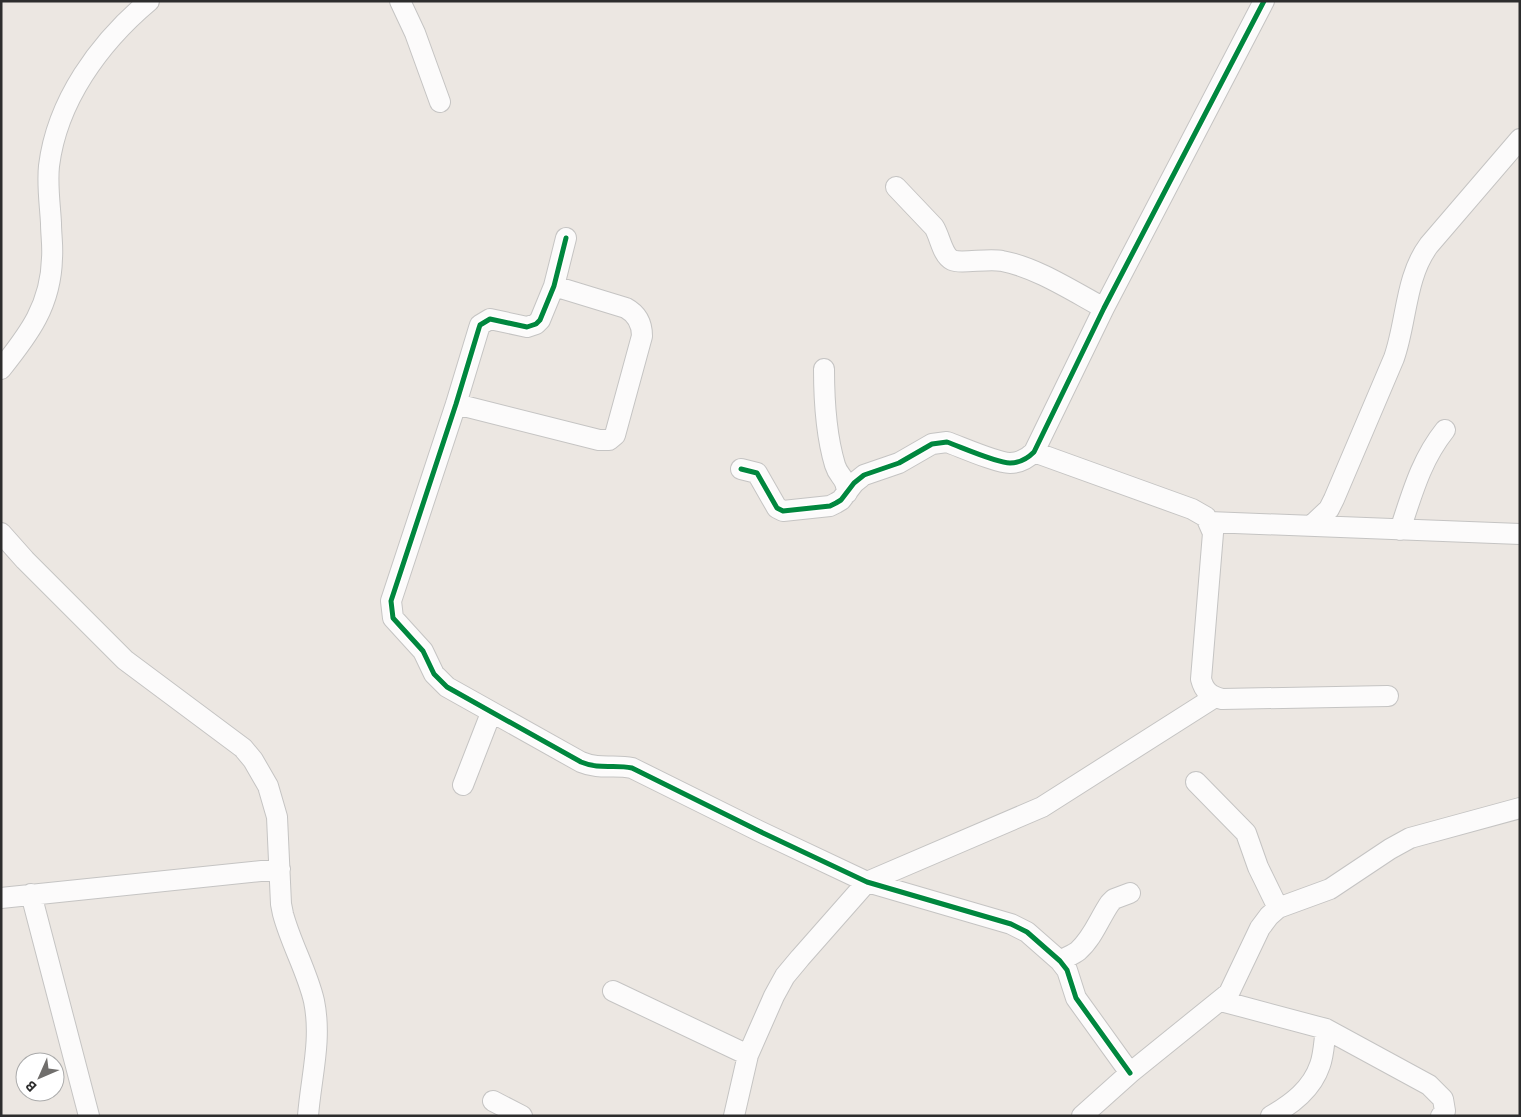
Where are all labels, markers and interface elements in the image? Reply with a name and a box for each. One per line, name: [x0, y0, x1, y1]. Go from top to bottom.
north arrow: [15, 1052, 65, 1102]
text: B: [21, 1077, 40, 1096]

